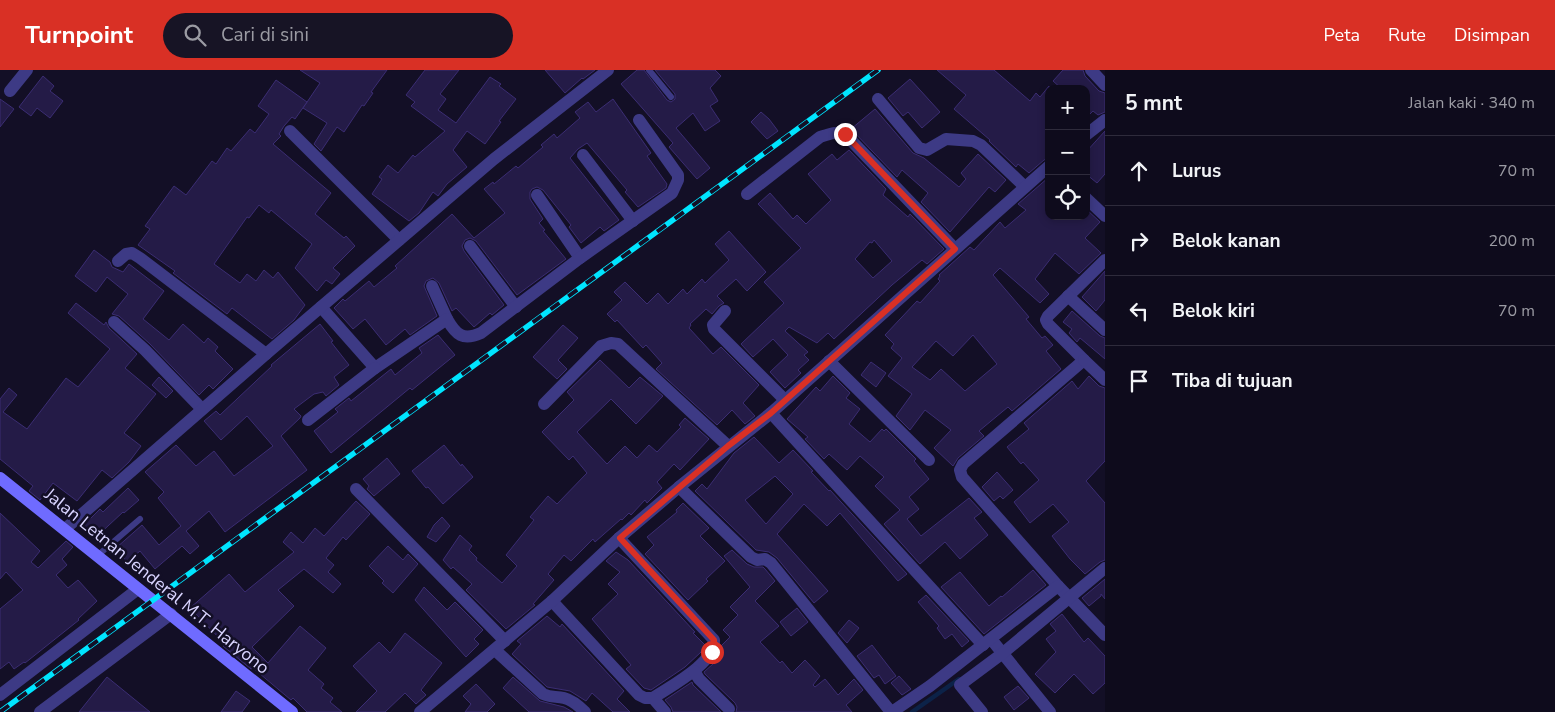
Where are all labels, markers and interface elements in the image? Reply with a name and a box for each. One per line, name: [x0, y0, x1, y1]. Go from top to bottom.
search box: [163, 13, 513, 58]
text: Turnpoint: [25, 19, 133, 51]
icon: search: [181, 21, 209, 49]
text: Cari di sini: [221, 22, 309, 48]
text: Peta: [1324, 23, 1360, 47]
text: Rute: [1388, 23, 1426, 47]
text: Disimpan: [1454, 23, 1530, 47]
map controls: [1045, 85, 1090, 220]
button: +: [1045, 85, 1090, 130]
text: 5 mnt: [1125, 89, 1182, 117]
text: Jalan kaki · 340 m: [1408, 92, 1535, 114]
route end: [834, 123, 857, 146]
button: −: [1045, 130, 1090, 175]
icon: ahead: [1125, 157, 1153, 185]
text: Lurus: [1172, 158, 1221, 184]
text: 70 m: [1498, 160, 1535, 182]
button: locate: [1045, 175, 1090, 220]
icon: right: [1125, 227, 1153, 255]
text: Belok kanan: [1172, 228, 1281, 254]
text: 200 m: [1488, 230, 1535, 252]
icon: left: [1125, 297, 1153, 325]
text: Belok kiri: [1172, 298, 1255, 324]
text: 70 m: [1498, 300, 1535, 322]
icon: arrive: [1125, 367, 1153, 395]
text: Tiba di tujuan: [1172, 368, 1293, 394]
street label: Jalan Letnan Jenderal M.T. Haryono: [39, 482, 275, 679]
route start: [701, 641, 724, 664]

